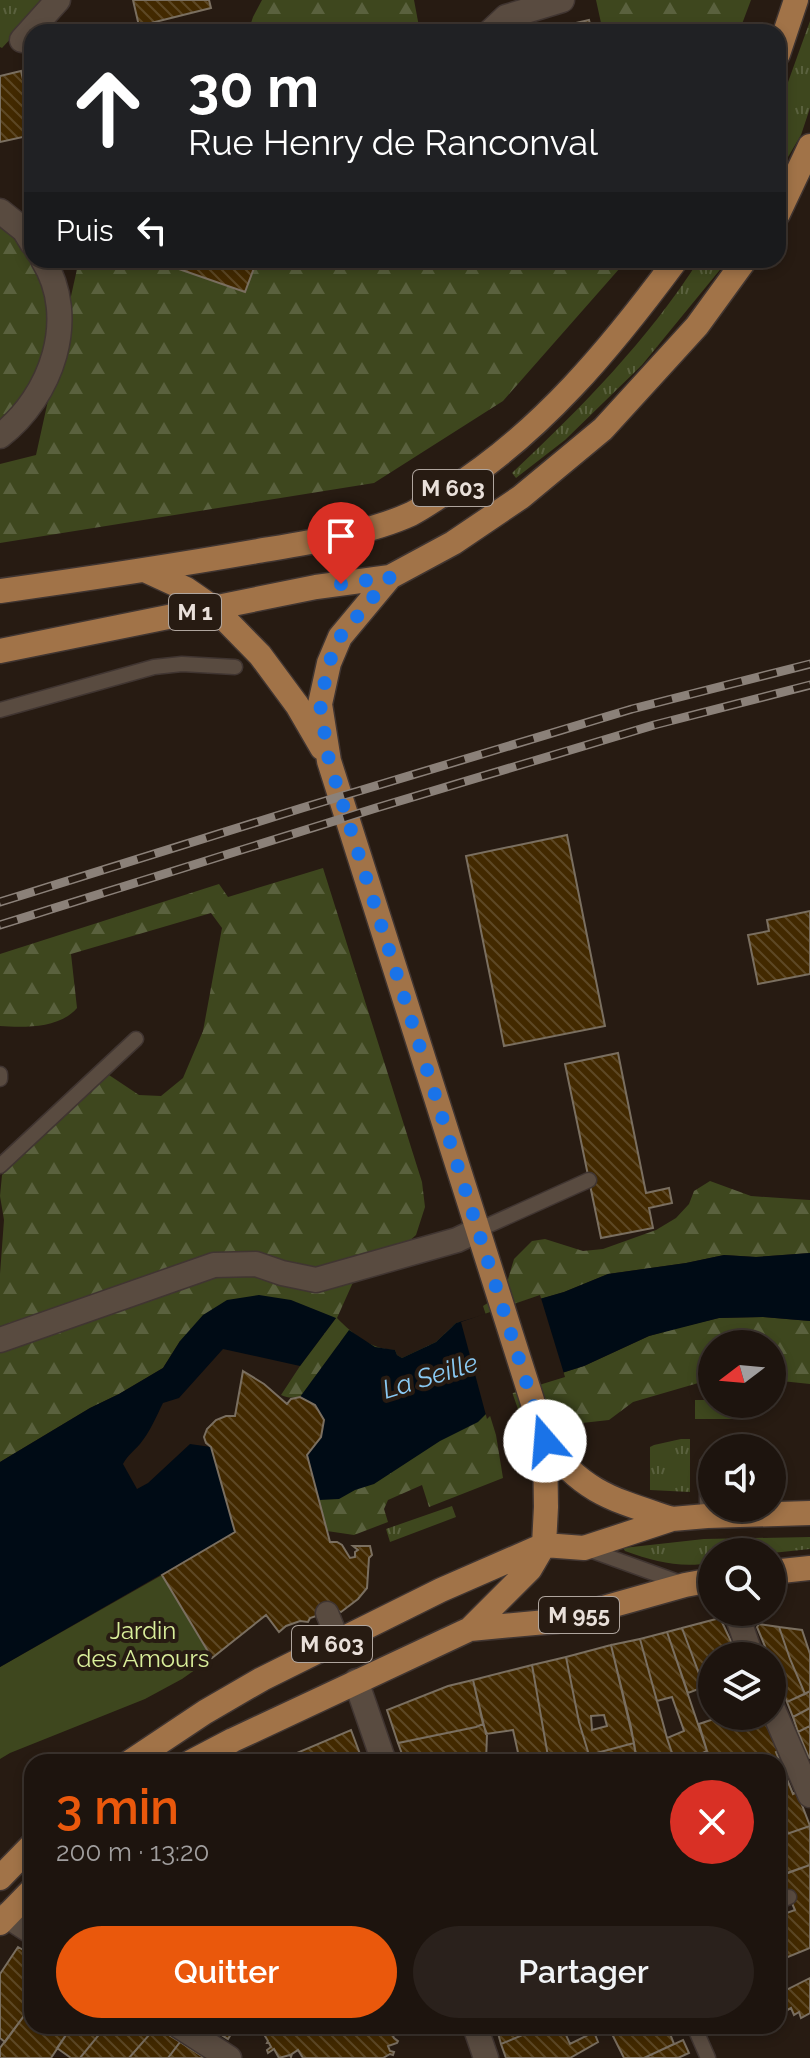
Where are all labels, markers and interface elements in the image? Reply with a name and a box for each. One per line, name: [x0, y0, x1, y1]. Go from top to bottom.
text: 30 m: [188, 54, 319, 120]
icon: ahead: [56, 56, 160, 160]
text: Rue Henry de Ranconval: [188, 121, 598, 163]
icon: left: [130, 208, 174, 252]
text: Puis: [56, 213, 114, 248]
road number: M 603: [413, 470, 493, 506]
pin: [307, 502, 375, 584]
icon: arrive: [319, 514, 363, 558]
road number: M 1: [169, 594, 221, 630]
north arrow: [698, 1330, 786, 1418]
map controls: [698, 1330, 786, 1730]
water label: La Seille: [379, 1347, 481, 1405]
position arrow: [503, 1399, 587, 1483]
button: sound: [698, 1434, 786, 1522]
button: search: [698, 1538, 786, 1626]
road number: M 955: [539, 1597, 619, 1633]
park label: Jardin des Amours: [77, 1616, 209, 1673]
road number: M 603: [292, 1626, 372, 1662]
button: layers: [698, 1642, 786, 1730]
text: 3 min: [56, 1779, 179, 1835]
button: close: [670, 1780, 754, 1864]
text: 200 m · 13:20: [56, 1837, 209, 1867]
button: Quitter: [56, 1926, 397, 2018]
button: Partager: [413, 1926, 754, 2018]

